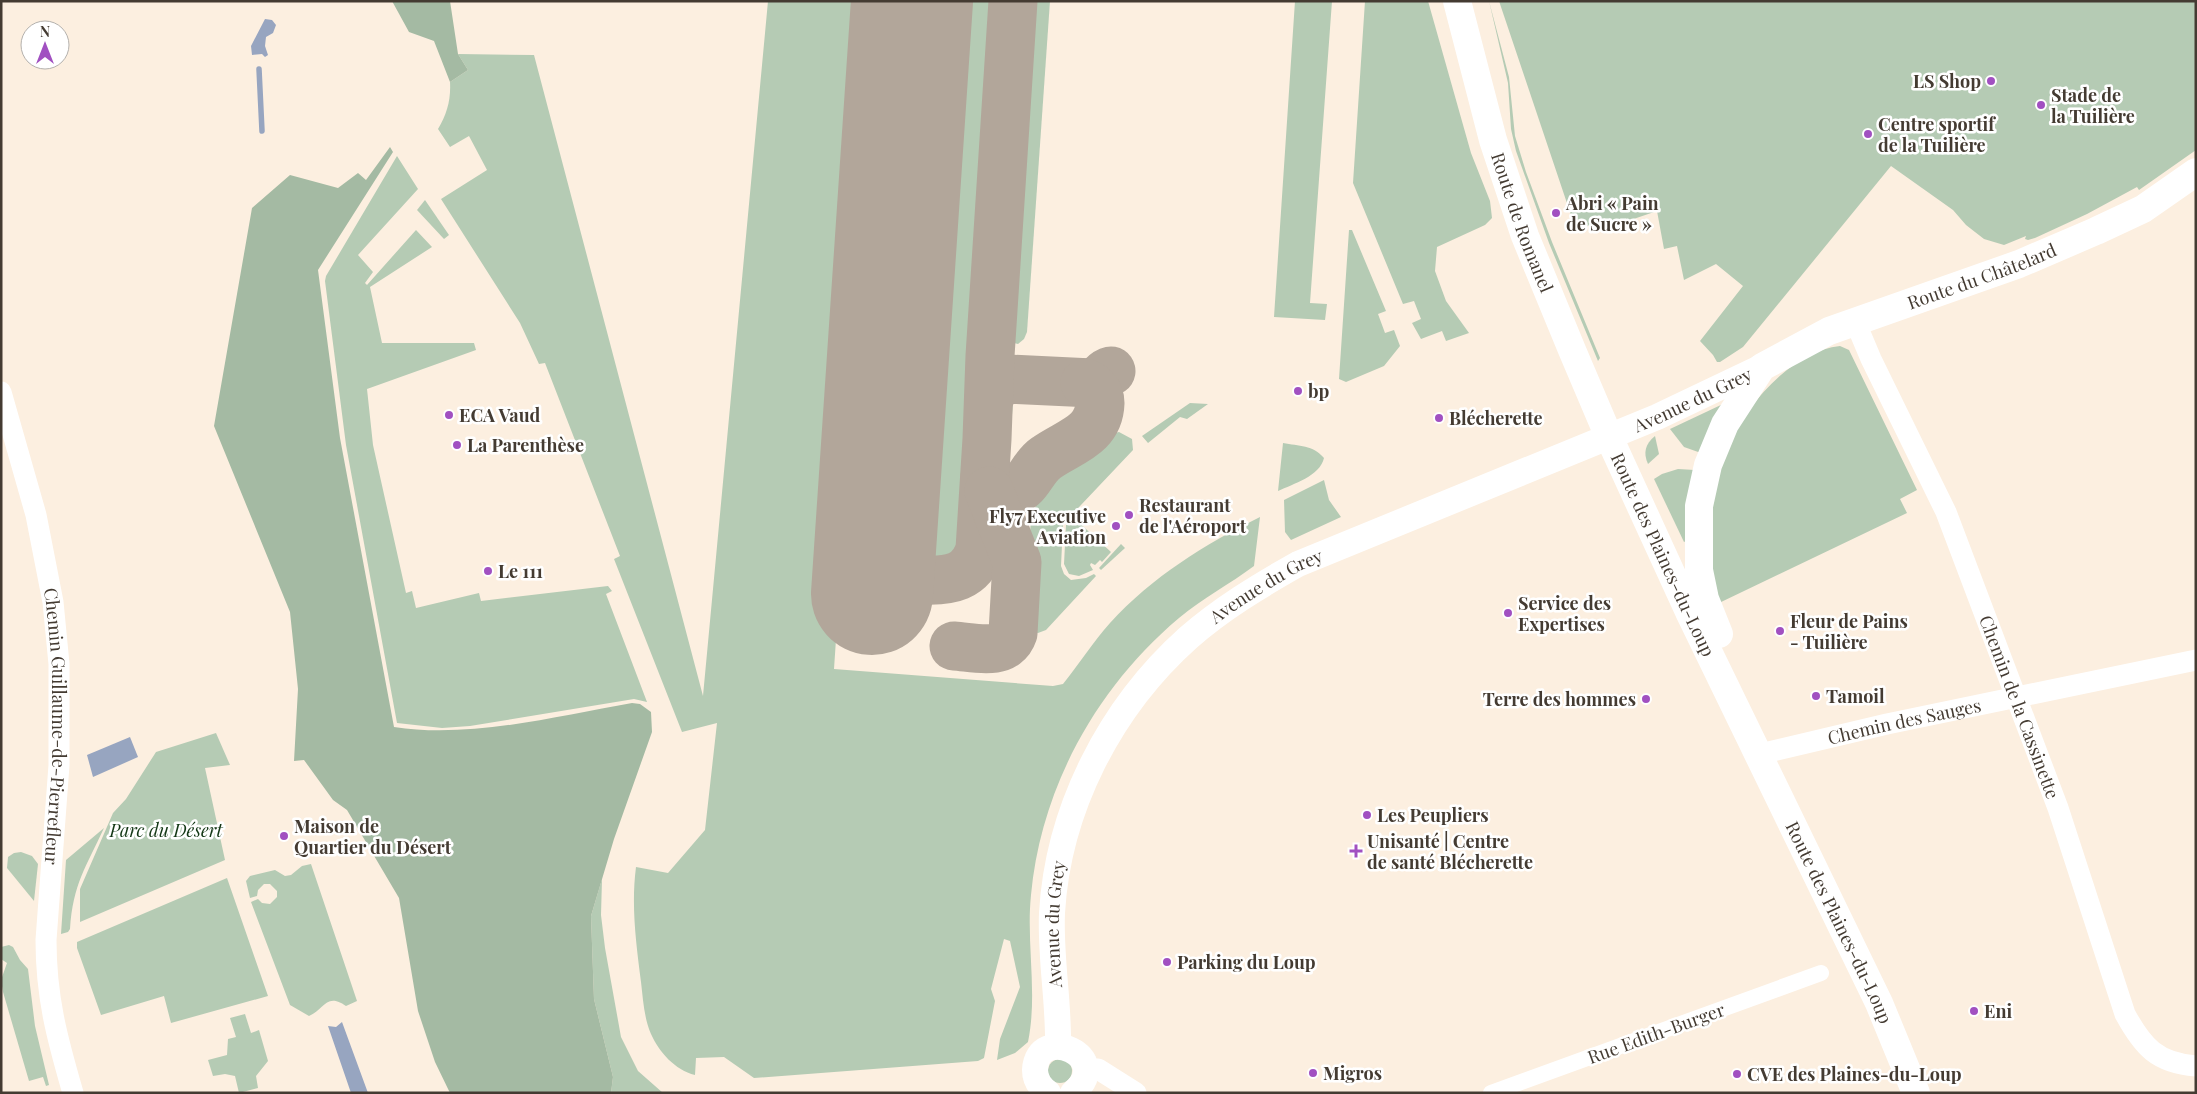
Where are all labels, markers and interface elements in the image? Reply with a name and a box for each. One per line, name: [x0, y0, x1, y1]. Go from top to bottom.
north arrow: [20, 20, 70, 70]
text: N: [40, 22, 50, 41]
place label: LS Shop: [1913, 69, 1981, 93]
marker: LS Shop: [1985, 75, 1997, 87]
place label: Stade de la Tuilière: [2051, 83, 2135, 128]
marker: Stade de la Tuilière: [2035, 99, 2047, 111]
place label: Centre sportif de la Tuilière: [1878, 112, 1996, 157]
marker: Centre sportif de la Tuilière: [1862, 128, 1874, 140]
street label: Route de Romanel: [1486, 149, 1559, 296]
place label: Abri « Pain de Sucre »: [1565, 191, 1659, 236]
marker: Abri « Pain de Sucre »: [1550, 207, 1562, 219]
street label: Route du Châtelard: [1904, 237, 2060, 314]
street label: Avenue du Grey: [1629, 362, 1756, 438]
place label: bp: [1308, 379, 1330, 403]
marker: bp: [1292, 385, 1304, 397]
place label: ECA Vaud: [459, 403, 541, 427]
place label: Blécherette: [1449, 406, 1543, 430]
marker: ECA Vaud: [443, 409, 455, 421]
marker: Blécherette: [1433, 412, 1445, 424]
place label: La Parenthèse: [467, 433, 584, 457]
marker: La Parenthèse: [451, 439, 463, 451]
street label: Route des Plaines-du-Loup: [1606, 449, 1721, 660]
place label: Restaurant de l'Aéroport: [1139, 493, 1247, 538]
place label: Fly7 Executive Aviation: [989, 504, 1106, 549]
marker: Restaurant de l'Aéroport: [1123, 509, 1135, 521]
marker: Fly7 Executive Aviation: [1110, 520, 1122, 532]
street label: Avenue du Grey: [1204, 543, 1326, 629]
place label: Le 111: [498, 559, 543, 583]
marker: Le 111: [482, 565, 494, 577]
street label: Chemin Guillaume-de-Pierrefleur: [38, 586, 71, 866]
place label: Service des Expertises: [1518, 591, 1611, 636]
marker: Service des Expertises: [1502, 607, 1514, 619]
place label: Fleur de Pains - Tuilière: [1790, 609, 1908, 654]
street label: Chemin de la Cassinette: [1974, 612, 2065, 802]
marker: Fleur de Pains - Tuilière: [1774, 625, 1786, 637]
place label: Tamoil: [1826, 684, 1885, 708]
place label: Terre des hommes: [1483, 687, 1636, 711]
marker: Tamoil: [1810, 690, 1822, 702]
marker: Terre des hommes: [1640, 693, 1652, 705]
street label: Chemin des Sauges: [1825, 693, 1983, 750]
place label: Les Peupliers: [1377, 803, 1489, 827]
marker: Les Peupliers: [1361, 809, 1373, 821]
place label: Maison de Quartier du Désert: [294, 814, 452, 859]
street label: Route des Plaines-du-Loup: [1781, 817, 1898, 1027]
park label: Parc du Désert: [108, 818, 223, 842]
place label: Unisanté | Centre de santé Blécherette: [1367, 829, 1533, 874]
marker: Maison de Quartier du Désert: [278, 830, 290, 842]
marker: Unisanté | Centre de santé Blécherette: [1349, 844, 1363, 858]
street label: Avenue du Grey: [1040, 859, 1071, 990]
place label: Parking du Loup: [1177, 950, 1316, 974]
marker: Parking du Loup: [1161, 956, 1173, 968]
street label: Rue Edith-Burger: [1584, 997, 1728, 1069]
place label: Eni: [1984, 999, 2012, 1023]
marker: Eni: [1968, 1005, 1980, 1017]
place label: Migros: [1323, 1061, 1382, 1085]
place label: CVE des Plaines-du-Loup: [1747, 1062, 1962, 1086]
marker: Migros: [1307, 1067, 1319, 1079]
marker: CVE des Plaines-du-Loup: [1731, 1068, 1743, 1080]

